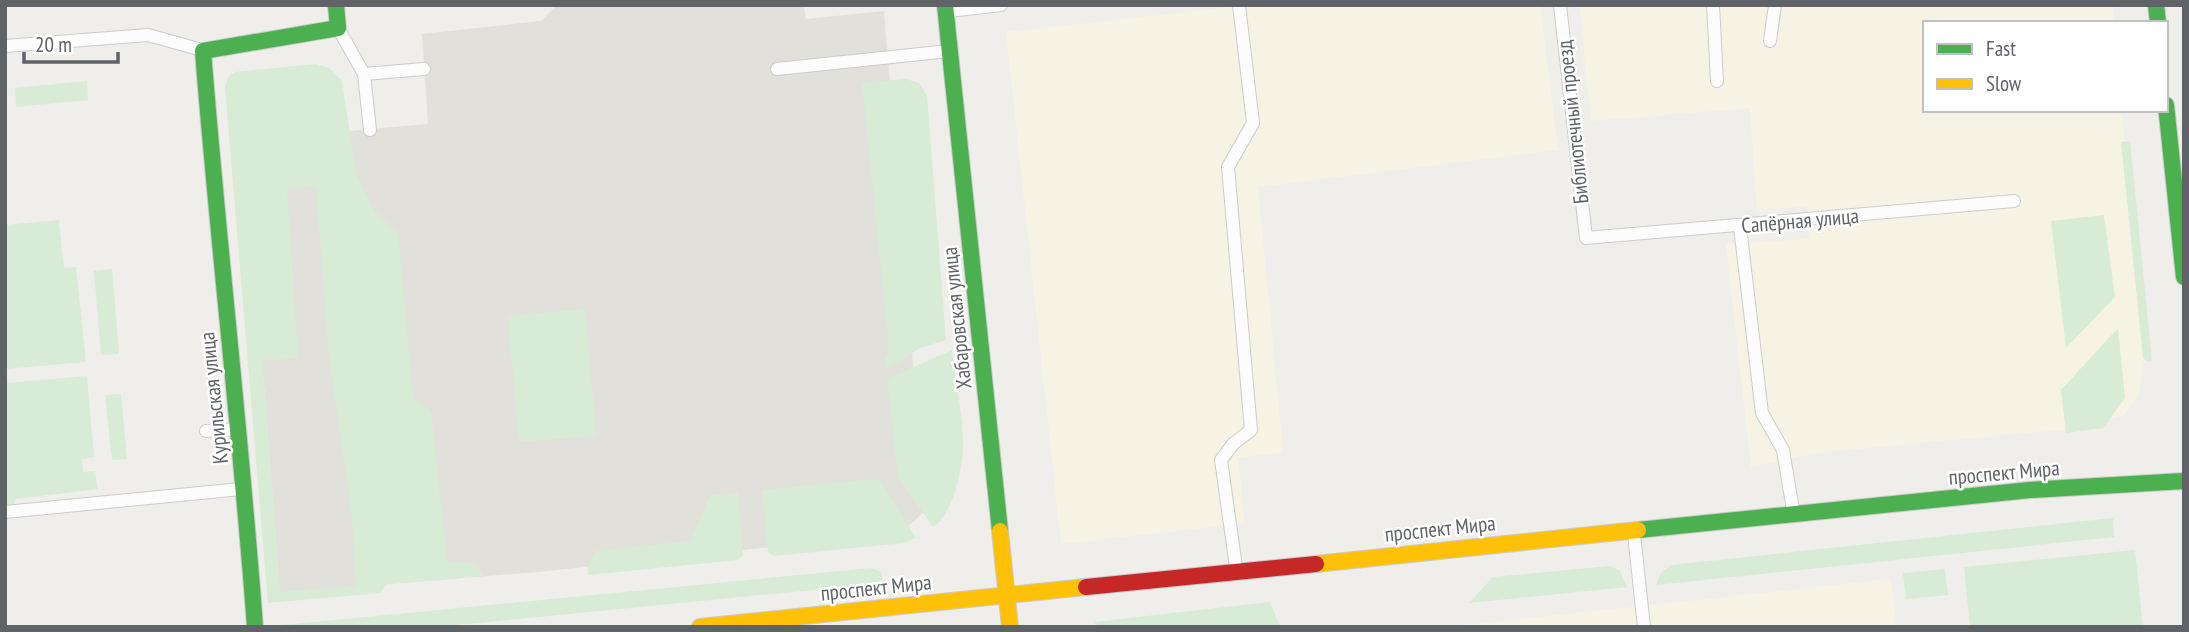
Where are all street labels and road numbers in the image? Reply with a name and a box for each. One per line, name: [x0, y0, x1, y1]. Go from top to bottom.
street label: Библиотечный проезд: [1550, 39, 1595, 205]
street label: Сапёрная улица: [1740, 202, 1860, 239]
street label: Хабаровская улица: [936, 246, 977, 390]
street label: Курильская улица: [193, 331, 234, 465]
street label: проспект Мира: [1947, 454, 2061, 491]
street label: проспект Мира: [1383, 509, 1497, 548]
street label: проспект Мира: [819, 568, 933, 607]

